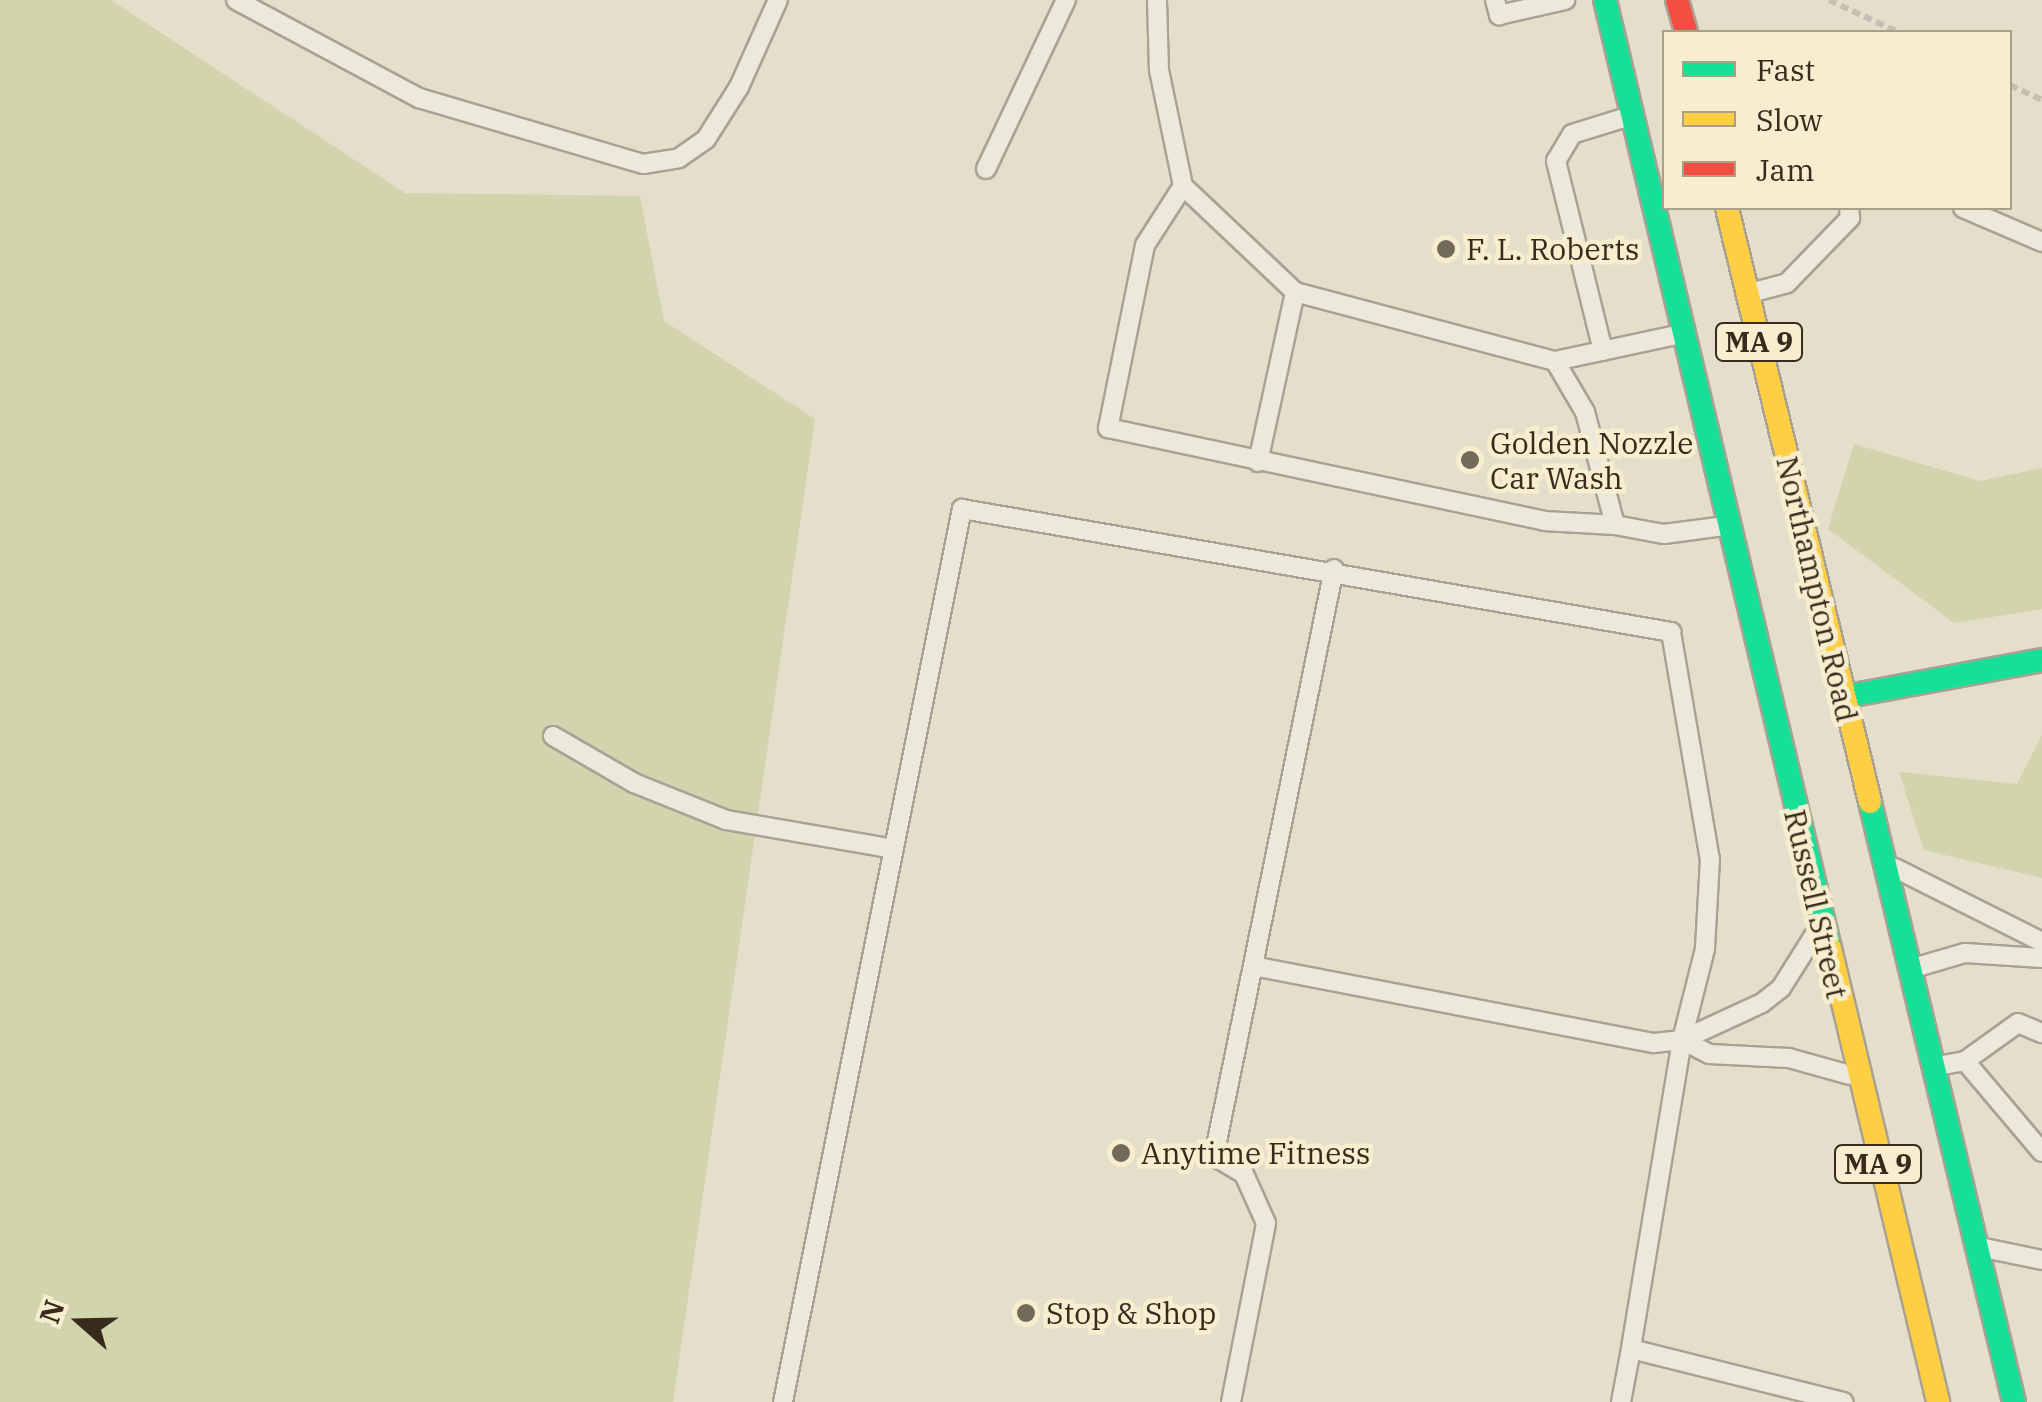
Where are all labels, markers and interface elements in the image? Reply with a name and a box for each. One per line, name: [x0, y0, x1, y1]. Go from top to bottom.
legend: [1662, 30, 2012, 210]
text: Fast: [1756, 50, 1815, 89]
text: Slow: [1756, 100, 1823, 139]
text: Jam: [1756, 150, 1815, 189]
place label: F. L. Roberts: [1466, 231, 1639, 267]
marker: F. L. Roberts: [1435, 238, 1457, 260]
road number: MA 9: [1714, 319, 1804, 365]
place label: Golden Nozzle Car Wash: [1490, 425, 1693, 496]
marker: Golden Nozzle Car Wash: [1459, 449, 1481, 471]
street label: Northampton Road: [1769, 453, 1865, 725]
street label: Russell Street: [1777, 806, 1855, 1002]
place label: Anytime Fitness: [1141, 1135, 1370, 1171]
road number: MA 9: [1833, 1141, 1923, 1187]
marker: Anytime Fitness: [1110, 1142, 1132, 1164]
north arrow: [30, 1272, 130, 1372]
text: N: [30, 1295, 73, 1328]
place label: Stop & Shop: [1046, 1295, 1216, 1331]
marker: Stop & Shop: [1015, 1302, 1037, 1324]

